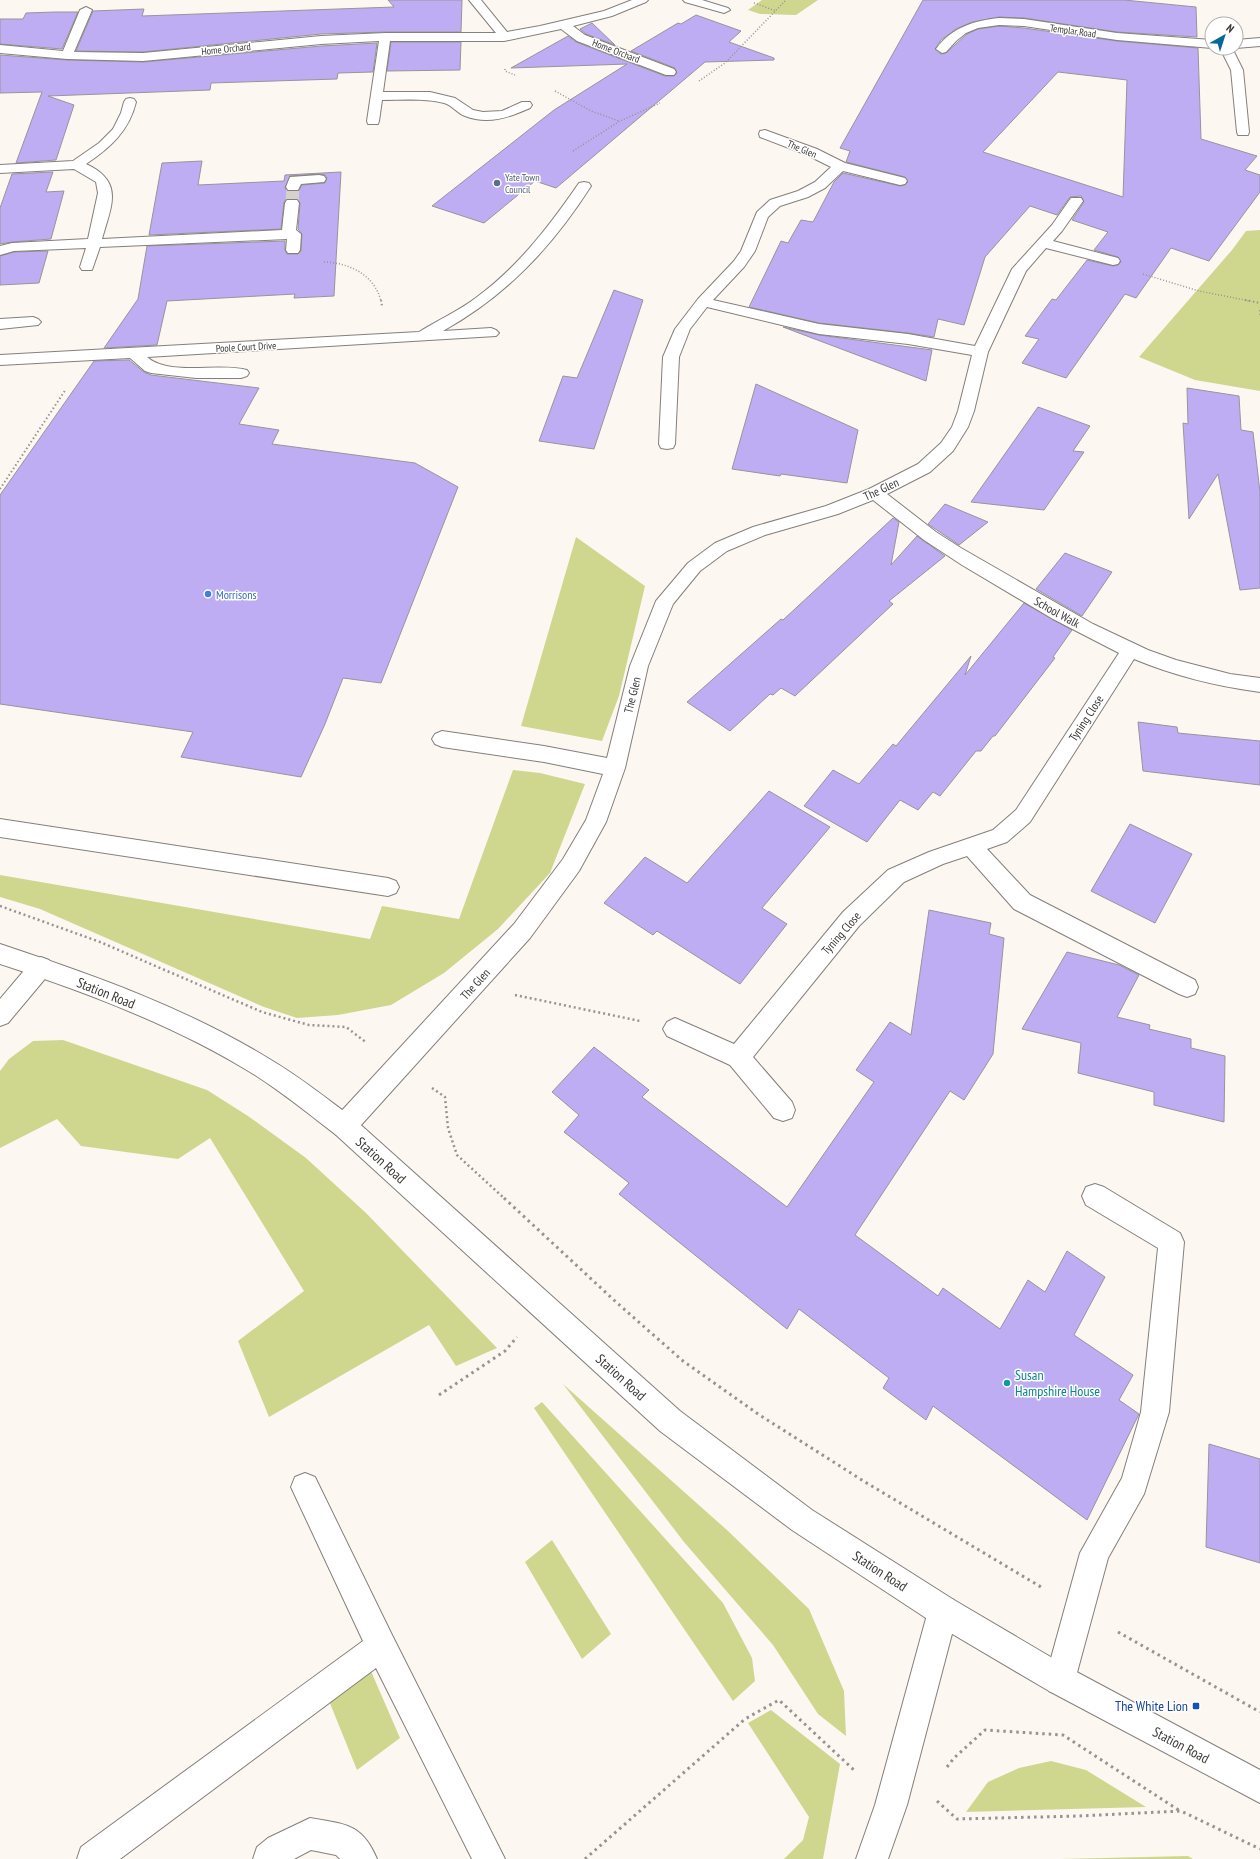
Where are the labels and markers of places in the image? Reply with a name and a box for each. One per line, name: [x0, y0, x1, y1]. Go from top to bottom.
place label: Yate Town Council: [505, 171, 540, 196]
marker: Yate Town Council: [492, 178, 502, 188]
place label: Morrisons: [216, 587, 257, 602]
marker: Morrisons: [203, 589, 213, 599]
place label: Susan Hampshire House: [1015, 1366, 1100, 1400]
marker: Susan Hampshire House: [1002, 1378, 1012, 1388]
place label: The White Lion: [1115, 1697, 1188, 1715]
marker: The White Lion: [1191, 1701, 1201, 1711]

